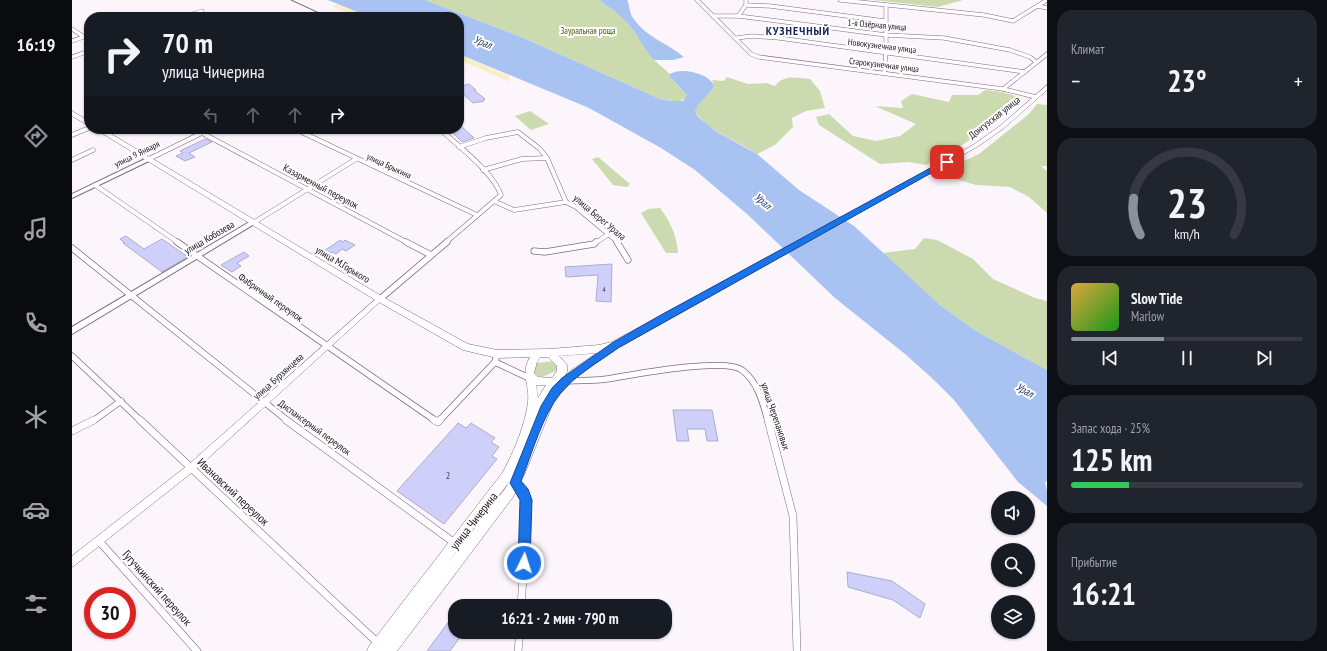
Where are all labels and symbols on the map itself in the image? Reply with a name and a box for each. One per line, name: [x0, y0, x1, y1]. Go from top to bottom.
street label: 1-я Озёрная улица: [847, 16, 907, 33]
district label: КУЗНЕЧНЫЙ: [766, 23, 830, 38]
park label: Зауральная роща: [560, 25, 616, 36]
water label: Урал: [472, 32, 495, 52]
street label: Новокузнечная улица: [847, 36, 917, 55]
street label: Старокузнечная улица: [848, 55, 920, 74]
street label: Донгузская улица: [966, 93, 1023, 142]
street label: улица 9 Января: [112, 138, 161, 169]
pin: [930, 145, 964, 179]
street label: улица Брыкина: [365, 150, 414, 181]
street label: Казарменный переулок: [281, 161, 361, 212]
water label: Урал: [752, 190, 776, 213]
street label: улица Берег Урала: [571, 192, 629, 243]
street label: улица Кобозева: [182, 218, 237, 257]
street label: улица М.Горького: [313, 243, 372, 286]
street label: Фабричный переулок: [236, 270, 306, 325]
house number: 4: [602, 284, 606, 294]
street label: улица Бурзянцева: [250, 350, 306, 402]
water label: Урал: [1014, 379, 1038, 401]
street label: улица Черепановых: [758, 381, 793, 452]
street label: Диспансерный переулок: [276, 397, 354, 458]
street label: Ивановский переулок: [194, 455, 273, 529]
house number: 2: [446, 469, 450, 482]
street label: улица Чичерина: [447, 489, 501, 552]
position arrow: [503, 542, 545, 584]
street label: Гугучкинский переулок: [119, 547, 196, 629]
speed limit sign: 30: [84, 587, 136, 639]

